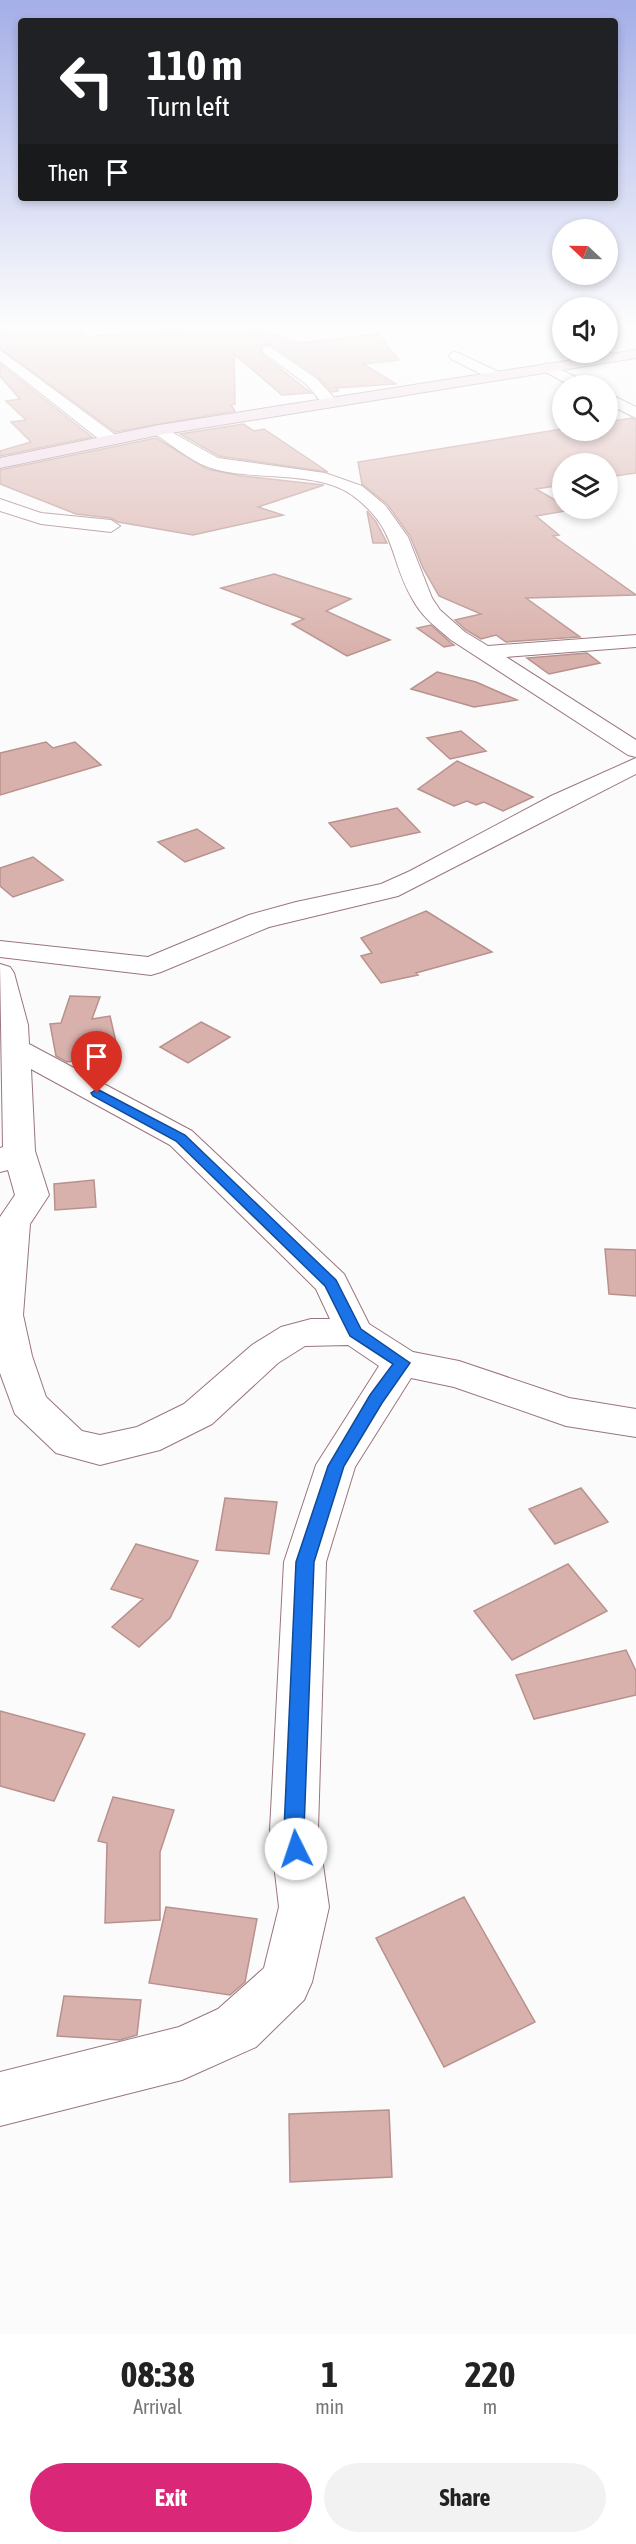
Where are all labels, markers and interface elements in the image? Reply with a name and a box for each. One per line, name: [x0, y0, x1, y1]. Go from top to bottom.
text: 110 m: [147, 41, 242, 89]
icon: left: [48, 42, 126, 120]
text: Turn left: [147, 91, 230, 122]
icon: arrive: [101, 156, 134, 189]
text: Then: [48, 160, 89, 186]
north arrow: [552, 219, 618, 285]
map controls: [552, 219, 618, 519]
button: sound: [552, 297, 618, 363]
button: search: [552, 375, 618, 441]
button: layers: [552, 453, 618, 519]
pin: [71, 1031, 122, 1093]
icon: arrive: [80, 1040, 113, 1073]
position arrow: [264, 1817, 328, 1881]
text: 08:38: [121, 2353, 195, 2395]
text: 1: [321, 2353, 338, 2395]
text: 220: [465, 2353, 515, 2395]
text: Arrival: [133, 2395, 182, 2418]
text: min: [315, 2395, 344, 2418]
text: m: [483, 2395, 497, 2418]
button: Exit: [30, 2463, 312, 2532]
button: Share: [324, 2463, 606, 2532]

